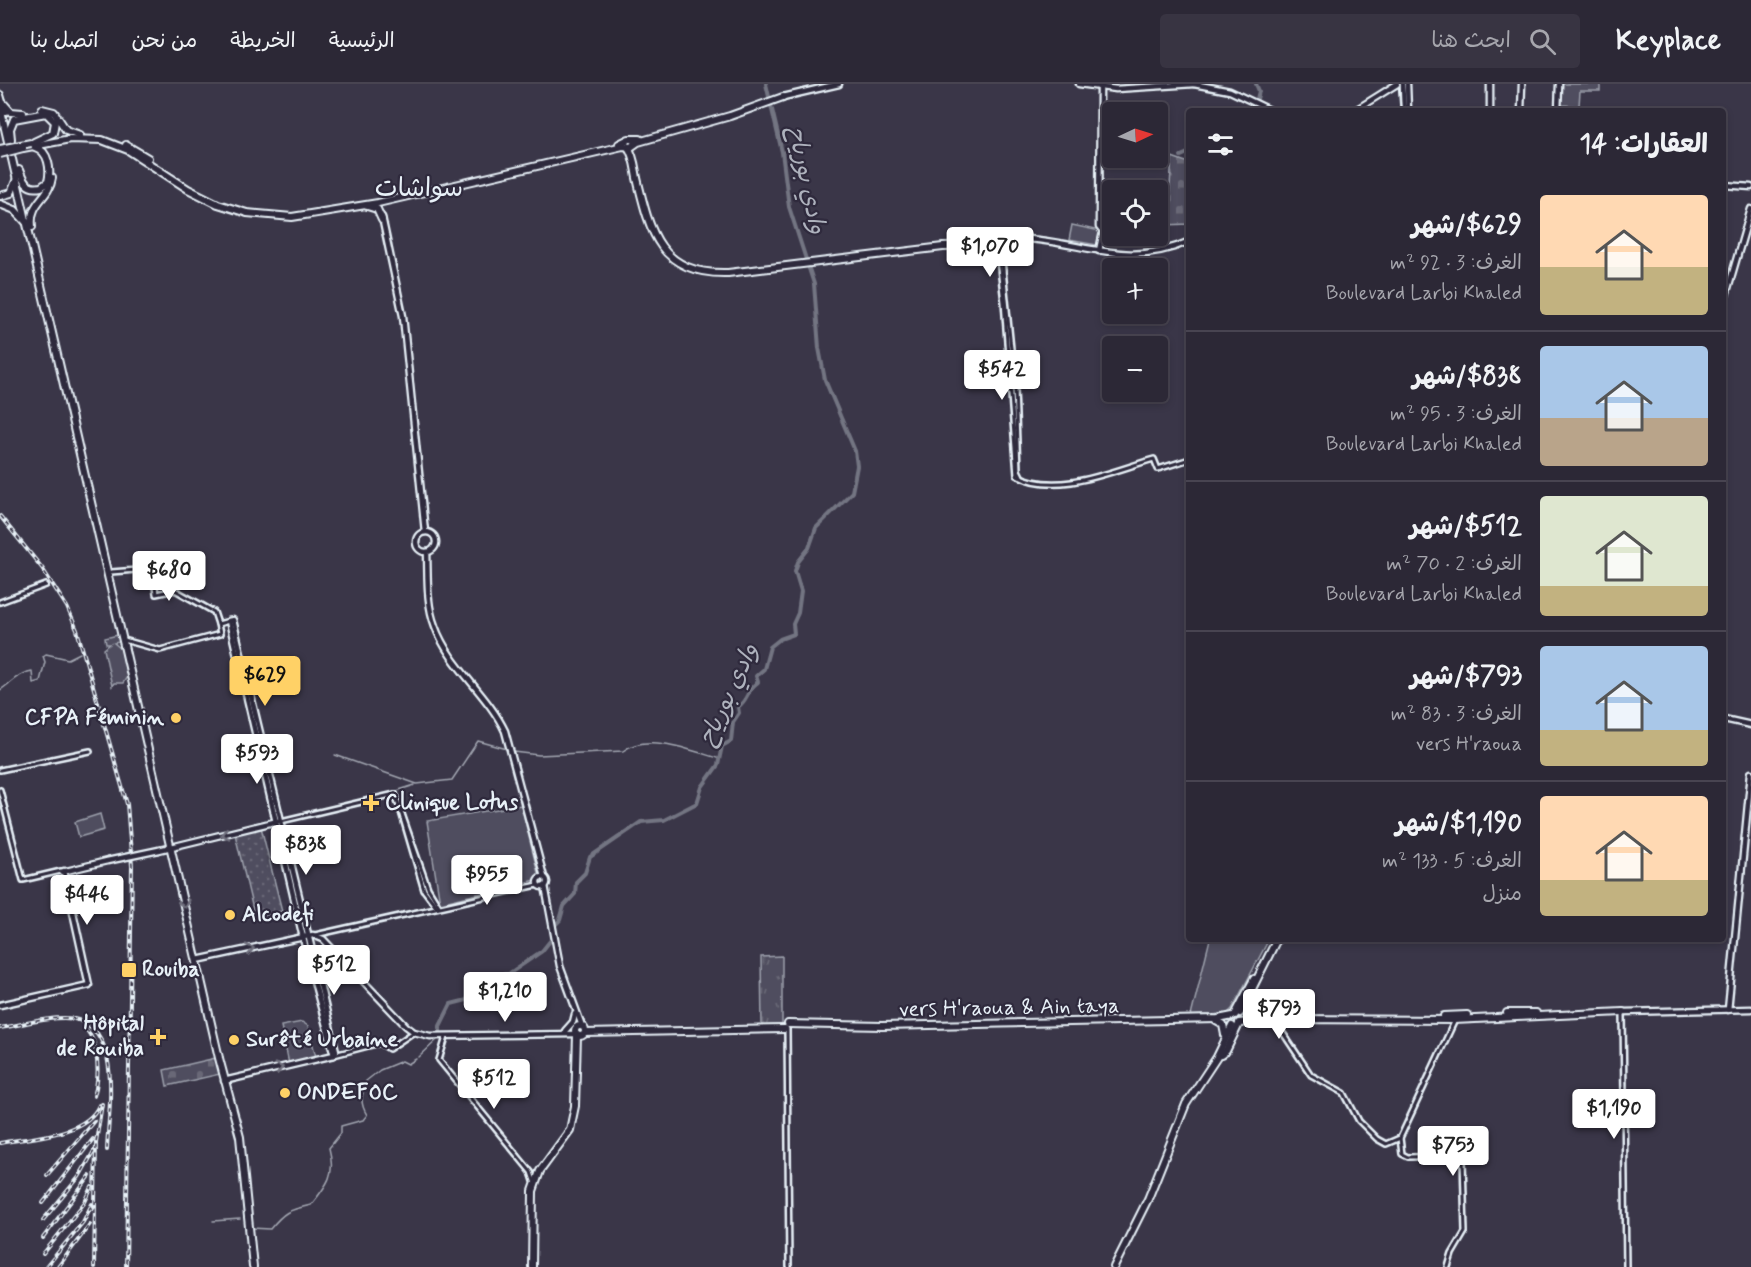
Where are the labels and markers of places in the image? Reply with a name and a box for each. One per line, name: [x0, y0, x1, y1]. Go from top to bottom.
pin: $1,070: [941, 227, 1039, 278]
pin: $542: [966, 350, 1038, 401]
pin: $680: [133, 551, 205, 602]
pin: $629: [229, 656, 301, 707]
place label: CFPA Féminin: [25, 704, 165, 732]
marker: CFPA Féminin: [169, 711, 183, 725]
pin: $593: [221, 734, 293, 785]
place label: Clinique Lotus: [385, 789, 518, 817]
marker: Clinique Lotus: [362, 794, 380, 812]
pin: $838: [270, 825, 342, 876]
pin: $955: [451, 855, 523, 906]
pin: $446: [51, 875, 123, 926]
place label: Alcodefi: [242, 901, 314, 929]
marker: Alcodefi: [223, 908, 237, 922]
pin: $512: [298, 945, 370, 996]
place label: Rouiba: [142, 956, 200, 984]
marker: Rouiba: [120, 961, 138, 979]
pin: $1,210: [456, 972, 554, 1023]
pin: $793: [1243, 989, 1315, 1040]
place label: Hôpital de Rouiba: [57, 1010, 145, 1063]
place label: Surêté Urbaine: [246, 1026, 398, 1054]
marker: Hôpital de Rouiba: [149, 1028, 167, 1046]
marker: Surêté Urbaine: [227, 1033, 241, 1047]
pin: $512: [458, 1059, 530, 1110]
place label: ONDEFOC: [297, 1079, 398, 1107]
marker: ONDEFOC: [278, 1086, 292, 1100]
pin: $1,190: [1565, 1089, 1663, 1140]
pin: $753: [1417, 1126, 1489, 1177]

